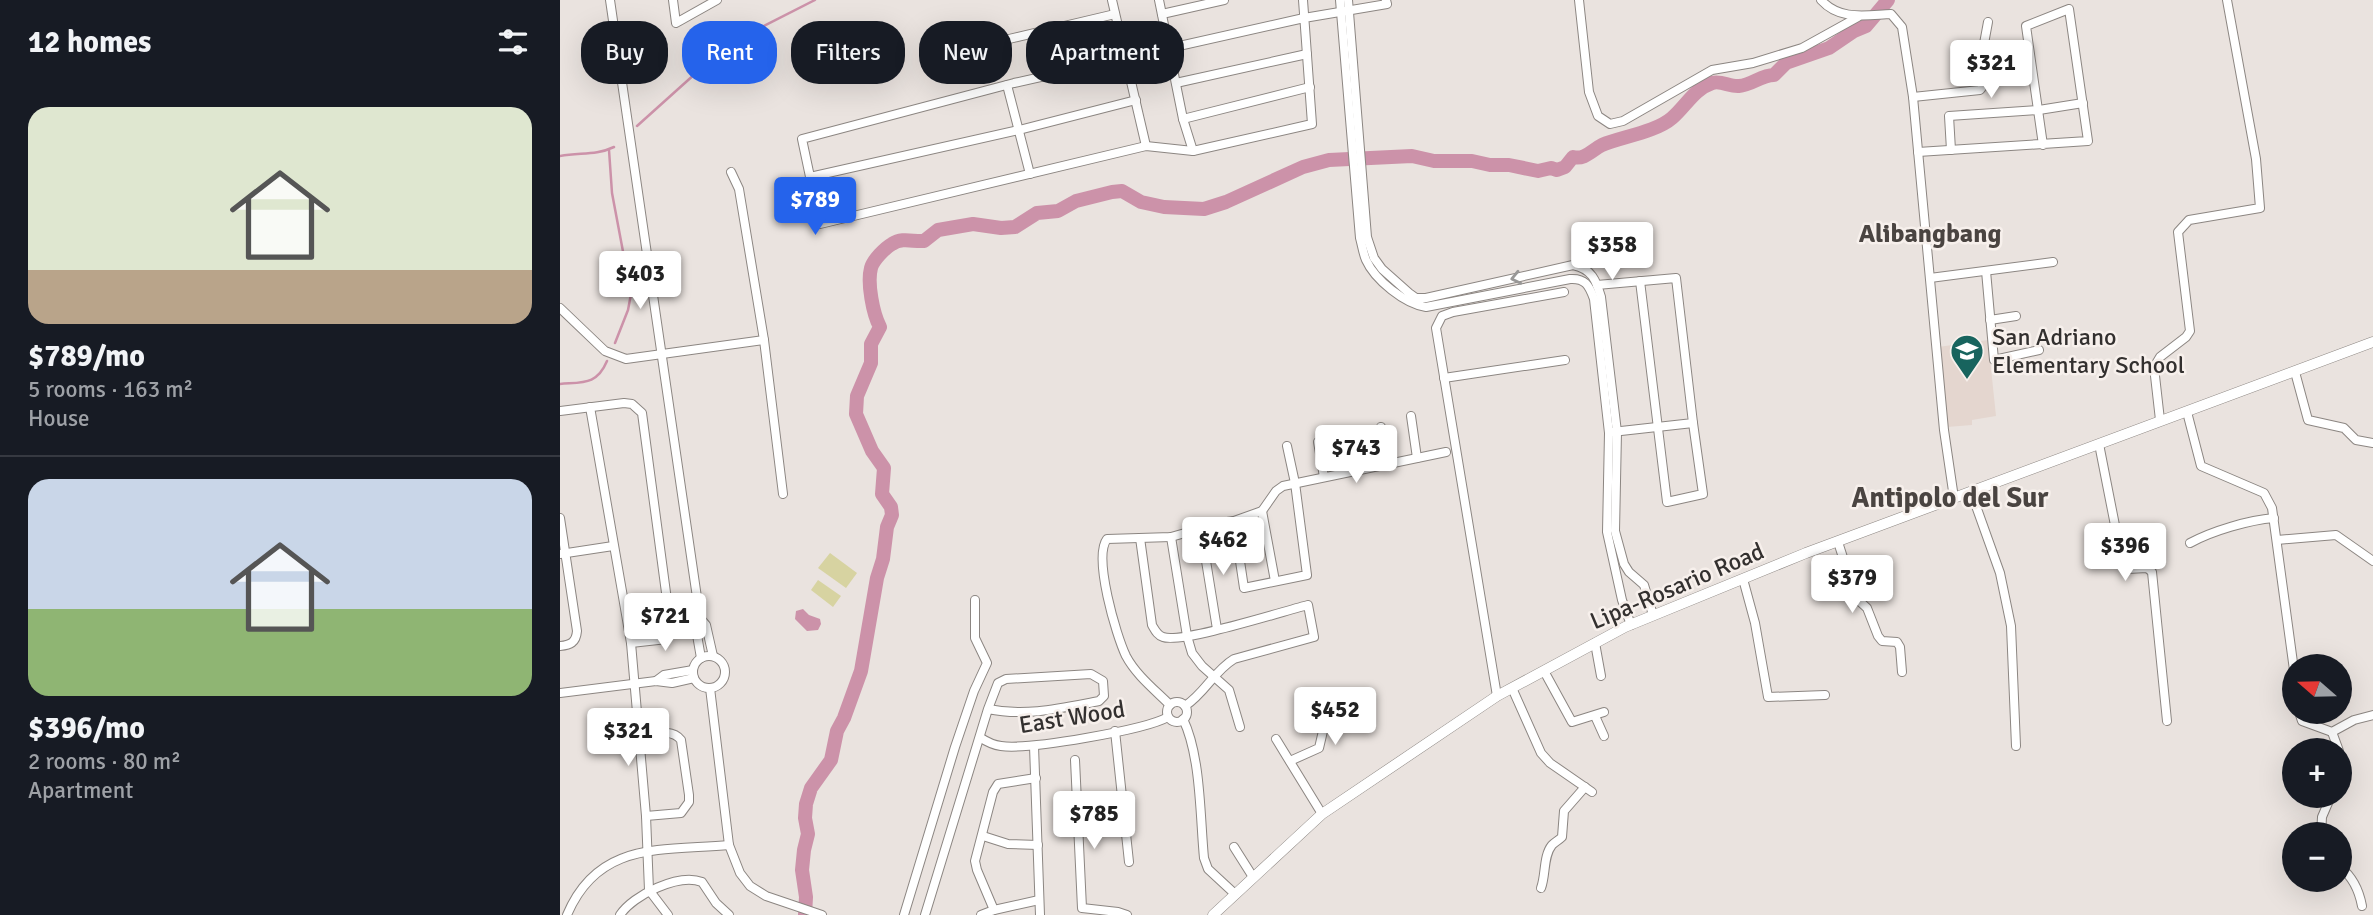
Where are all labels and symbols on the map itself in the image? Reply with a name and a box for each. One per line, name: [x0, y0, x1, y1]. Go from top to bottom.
pin: $321: [1950, 41, 2032, 100]
pin: $789: [774, 177, 856, 237]
district label: Alibangbang: [1859, 218, 2001, 250]
pin: $358: [1571, 222, 1653, 282]
pin: $403: [599, 252, 681, 311]
one-way arrow: [1510, 269, 1522, 284]
place label: San Adriano Elementary School: [1992, 322, 2185, 380]
school or university icon: San Adriano Elementary School: [1948, 332, 1986, 381]
pin: $743: [1315, 426, 1397, 485]
district label: Antipolo del Sur: [1852, 481, 2049, 515]
pin: $462: [1182, 518, 1264, 577]
pin: $396: [2084, 524, 2166, 583]
street label: Lipa-Rosario Road: [1586, 536, 1768, 636]
pin: $379: [1811, 556, 1893, 615]
pin: $721: [624, 594, 706, 653]
north arrow: [2282, 654, 2352, 724]
pin: $452: [1294, 688, 1376, 747]
street label: East Wood: [1017, 694, 1127, 740]
pin: $321: [587, 708, 669, 768]
pin: $785: [1053, 792, 1135, 851]

